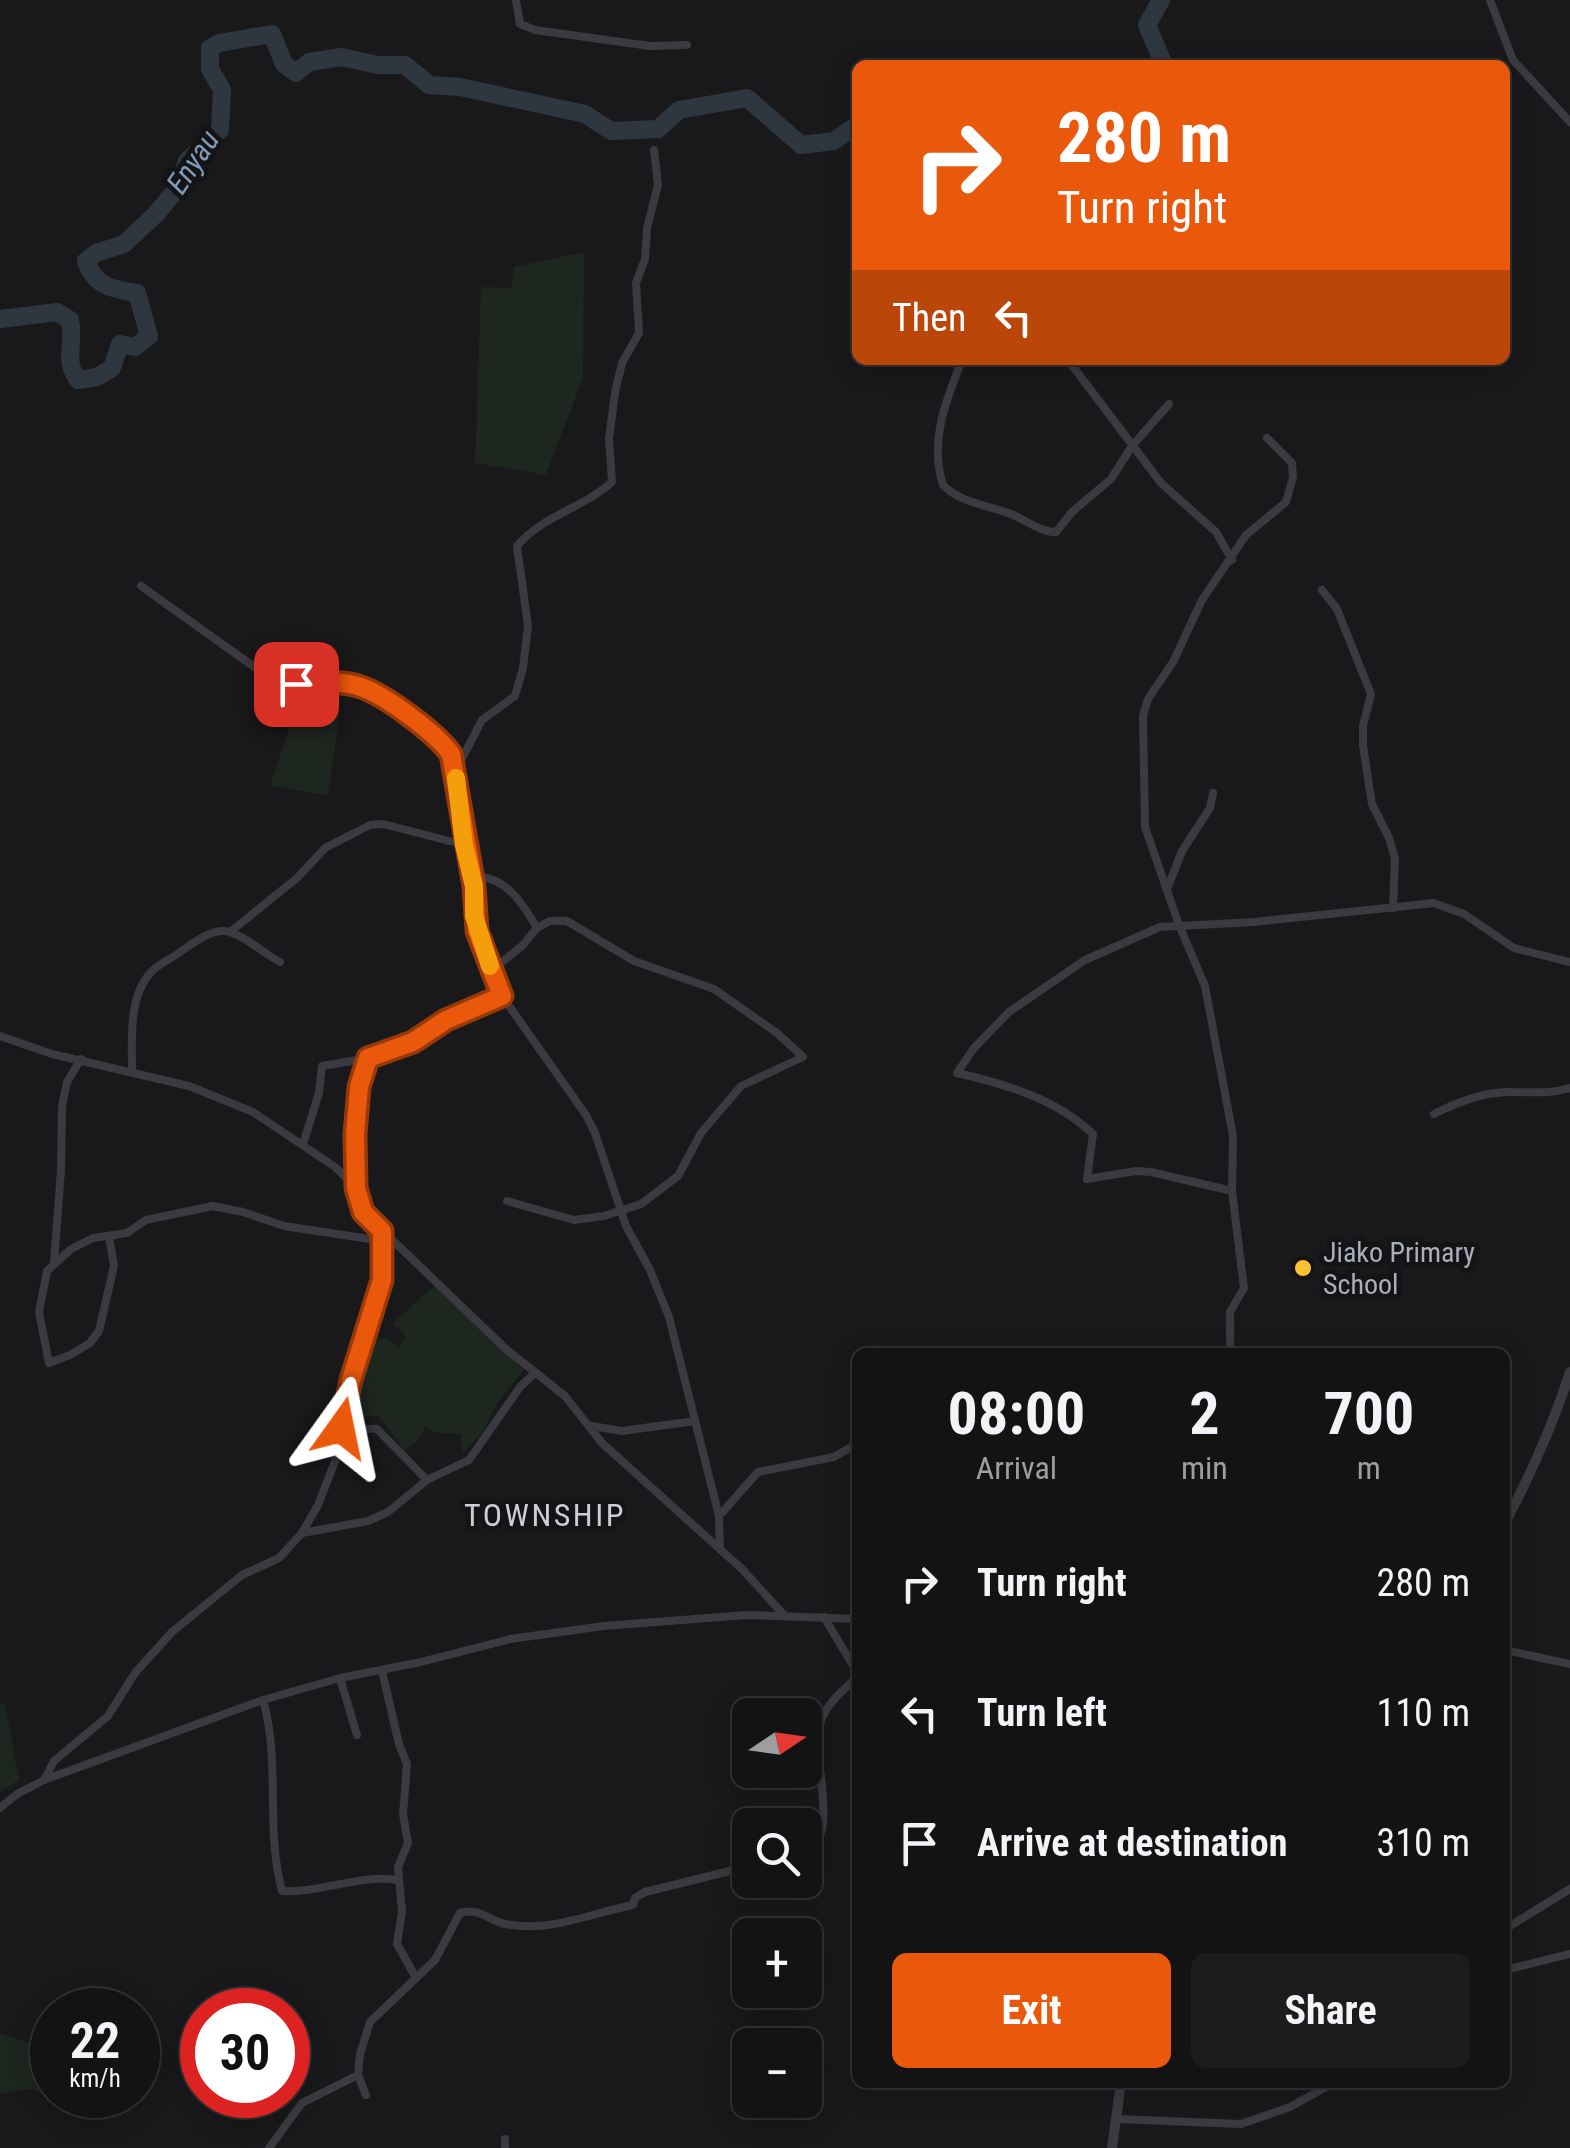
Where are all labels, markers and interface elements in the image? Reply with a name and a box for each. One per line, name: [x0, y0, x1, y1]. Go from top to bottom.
text: 280 m: [1057, 97, 1231, 179]
icon: right: [892, 100, 1022, 230]
water label: Enyau: [159, 124, 226, 200]
text: Turn right: [1057, 181, 1227, 234]
icon: left: [986, 290, 1041, 345]
text: Then: [892, 296, 966, 340]
pin: [254, 642, 339, 727]
icon: arrive: [269, 657, 324, 712]
place label: Jiako Primary School: [1323, 1236, 1475, 1301]
marker: Jiako Primary School: [1292, 1257, 1314, 1279]
position arrow: [289, 1376, 393, 1480]
text: 08:00: [948, 1378, 1085, 1449]
text: 2: [1189, 1378, 1220, 1449]
text: 700: [1323, 1378, 1414, 1449]
text: Arrival: [976, 1449, 1057, 1487]
text: min: [1181, 1449, 1228, 1487]
text: m: [1357, 1449, 1381, 1487]
district label: TOWNSHIP: [464, 1496, 626, 1534]
icon: right: [892, 1556, 947, 1611]
text: Turn right: [977, 1561, 1127, 1605]
text: 280 m: [1376, 1561, 1470, 1605]
icon: left: [892, 1686, 947, 1741]
text: Turn left: [977, 1691, 1107, 1735]
text: 110 m: [1376, 1691, 1470, 1735]
north arrow: [732, 1698, 822, 1788]
map controls: [732, 1698, 822, 2118]
button: search: [732, 1808, 822, 1898]
icon: arrive: [892, 1816, 947, 1871]
text: Arrive at destination: [977, 1821, 1287, 1865]
text: 310 m: [1376, 1821, 1470, 1865]
button: +: [732, 1918, 822, 2008]
button: Exit: [892, 1953, 1171, 2068]
button: Share: [1191, 1953, 1470, 2068]
speed limit sign: 30: [180, 1988, 310, 2118]
text: 22: [70, 2012, 120, 2070]
button: −: [732, 2028, 822, 2118]
text: km/h: [69, 2064, 121, 2093]

